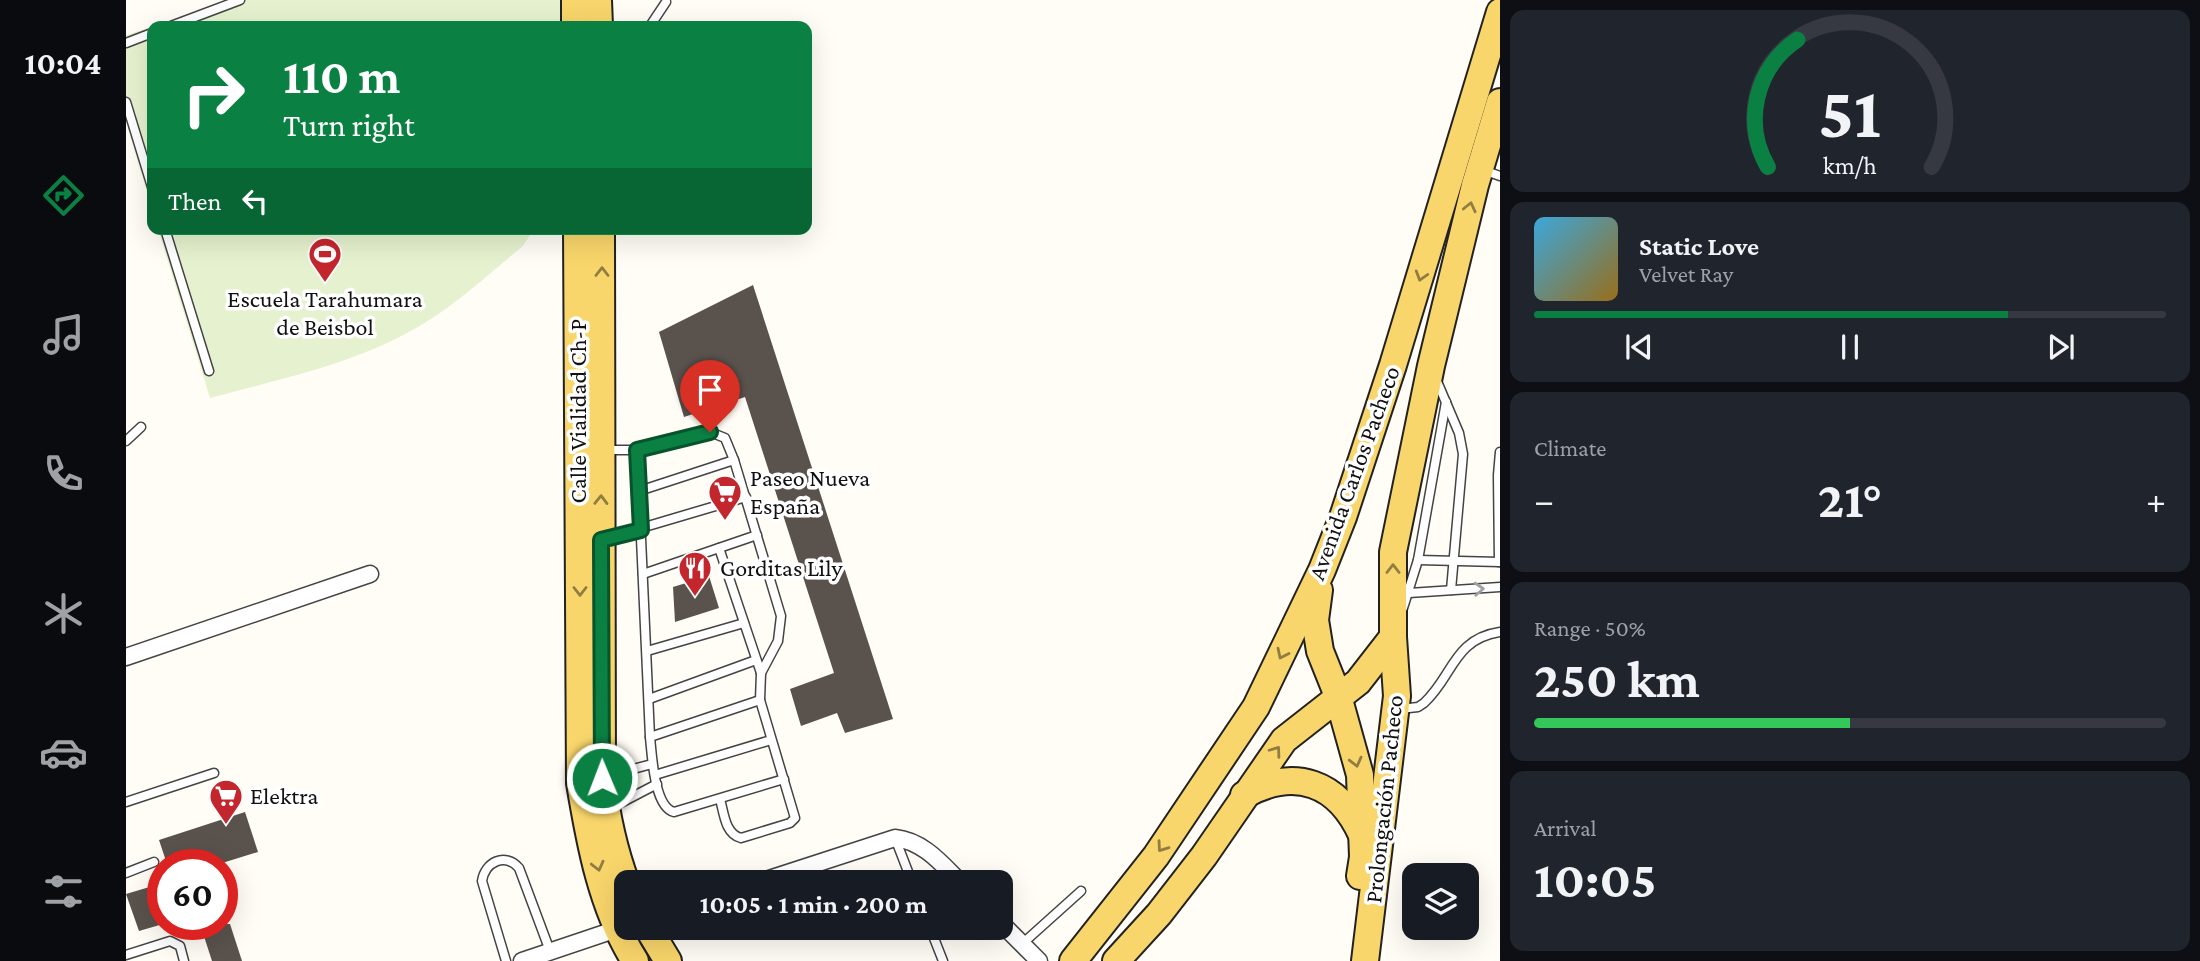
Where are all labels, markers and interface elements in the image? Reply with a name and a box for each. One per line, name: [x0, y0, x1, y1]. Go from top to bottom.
text: 10:04: [25, 45, 102, 81]
icon: right: [168, 49, 259, 140]
text: 110 m: [283, 49, 400, 104]
text: 51: [1819, 72, 1881, 153]
text: Turn right: [283, 107, 415, 143]
text: km/h: [1823, 152, 1877, 179]
icon: directions: [39, 171, 88, 220]
icon: left: [236, 182, 274, 220]
text: Then: [168, 187, 222, 216]
one-way arrow: [1462, 201, 1476, 213]
text: Static Love: [1639, 232, 1759, 261]
sports icon: Escuela Tarahumara de Beisbol: [306, 235, 344, 284]
text: Velvet Ray: [1639, 261, 1733, 287]
one-way arrow: [594, 266, 609, 277]
one-way arrow: [1414, 269, 1429, 281]
place label: Escuela Tarahumara de Beisbol: [227, 285, 423, 340]
icon: music: [39, 310, 88, 359]
street label: Calle Vialidad Ch-P: [564, 319, 591, 503]
icon: previous: [1620, 328, 1658, 366]
icon: pause: [1831, 328, 1869, 366]
icon: next: [2042, 328, 2080, 366]
pin: [680, 360, 740, 432]
street label: Avenida Carlos Pacheco: [1302, 362, 1405, 583]
icon: arrive: [691, 371, 729, 409]
text: Climate: [1534, 435, 1606, 461]
icon: phone: [39, 449, 88, 498]
place label: Paseo Nueva España: [750, 464, 870, 519]
text: 21°: [1818, 470, 1882, 528]
supermarket icon: Paseo Nueva España: [706, 473, 744, 522]
text: −: [1534, 479, 1554, 521]
text: +: [2146, 479, 2166, 521]
one-way arrow: [594, 494, 609, 505]
restaurant icon: Gorditas Lily: [676, 549, 714, 598]
place label: Gorditas Lily: [720, 554, 843, 581]
one-way arrow: [1385, 563, 1401, 573]
one-way arrow: [1474, 581, 1485, 596]
one-way arrow: [572, 587, 588, 597]
icon: climate: [39, 589, 88, 638]
text: Range · 50%: [1534, 615, 1646, 641]
one-way arrow: [1276, 647, 1290, 659]
text: 250 km: [1534, 650, 1700, 708]
street label: Prolongación Pacheco: [1359, 694, 1408, 904]
icon: car: [39, 728, 88, 777]
position arrow: [565, 741, 639, 815]
one-way arrow: [1268, 746, 1280, 759]
one-way arrow: [1348, 755, 1362, 767]
supermarket icon: Elektra: [207, 777, 245, 826]
place label: Elektra: [250, 782, 318, 809]
text: Arrival: [1534, 815, 1597, 841]
one-way arrow: [1158, 839, 1170, 852]
speed limit sign: 60: [147, 849, 238, 940]
text: 10:05: [1534, 850, 1657, 908]
one-way arrow: [590, 860, 604, 872]
map controls: [1402, 863, 1479, 940]
button: layers: [1402, 863, 1479, 940]
icon: filters: [39, 867, 88, 916]
text: 10:05 · 1 min · 200 m: [700, 890, 927, 919]

